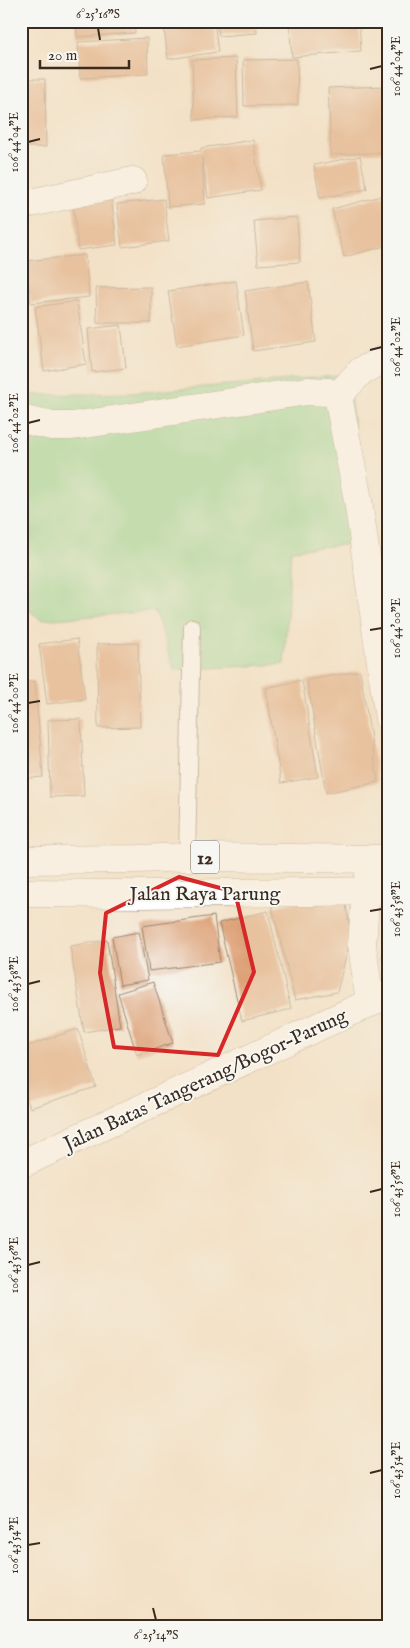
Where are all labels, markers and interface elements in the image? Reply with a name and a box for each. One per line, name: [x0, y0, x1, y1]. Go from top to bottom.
text: 6°25'16"S: [76, 7, 120, 22]
text: 106°44'04"E: [389, 36, 404, 96]
scale bar: [40, 38, 129, 70]
text: 20 m: [48, 46, 78, 65]
text: 106°44'04"E: [7, 112, 22, 172]
text: 106°44'02"E: [389, 317, 404, 377]
text: 106°44'02"E: [7, 393, 22, 453]
text: 106°44'00"E: [389, 598, 404, 658]
text: 106°44'00"E: [7, 673, 22, 733]
road number: 12: [191, 840, 219, 874]
text: 106°43'58"E: [389, 881, 404, 937]
street label: Jalan Raya Parung: [128, 882, 282, 907]
text: 106°43'58"E: [7, 956, 22, 1012]
street label: Jalan Batas Tangerang/Bogor–Parung: [58, 1003, 352, 1158]
text: 106°43'56"E: [389, 1161, 404, 1217]
text: 106°43'56"E: [7, 1237, 22, 1293]
text: 106°43'54"E: [389, 1441, 404, 1499]
text: 106°43'54"E: [7, 1516, 22, 1574]
text: 6°25'14"S: [134, 1628, 178, 1643]

